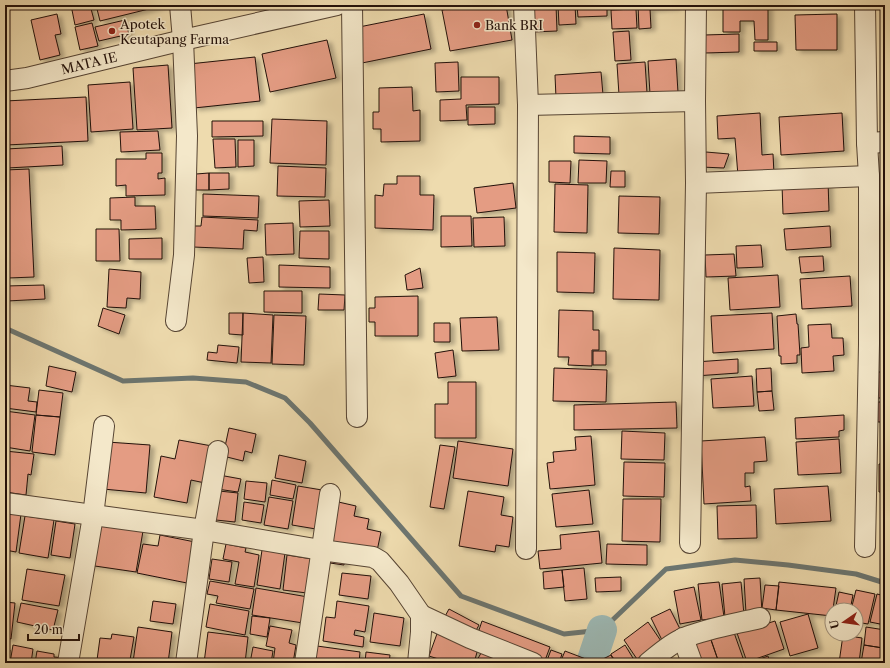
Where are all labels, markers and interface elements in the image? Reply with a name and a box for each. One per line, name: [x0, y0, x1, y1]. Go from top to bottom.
place label: Apotek Keutapang Farma: [119, 16, 229, 47]
place label: Bank BRI: [485, 17, 543, 33]
marker: Bank BRI: [472, 20, 482, 30]
marker: Apotek Keutapang Farma: [107, 26, 117, 36]
street label: MATA IE: [59, 48, 119, 77]
north arrow: [824, 602, 864, 642]
scale bar: [28, 616, 79, 642]
text: U: [826, 618, 842, 630]
text: 20 m: [34, 622, 63, 637]

